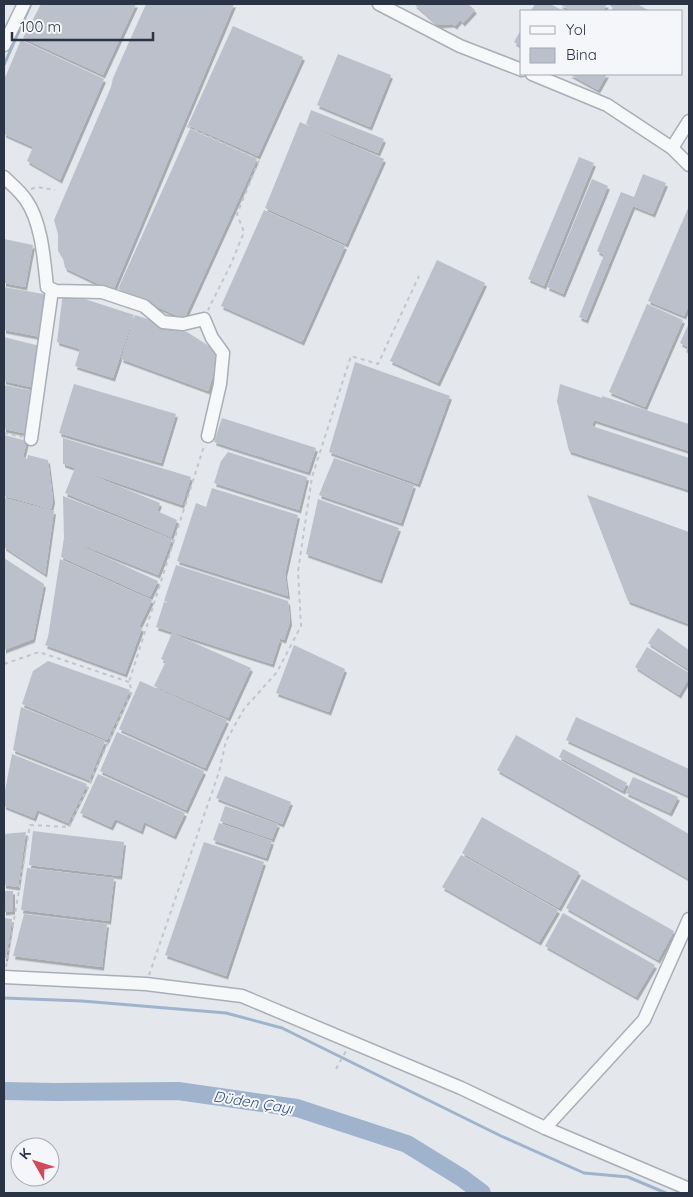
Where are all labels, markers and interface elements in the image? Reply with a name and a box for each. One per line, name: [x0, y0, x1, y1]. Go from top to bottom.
scale bar: [12, 10, 154, 42]
legend: [520, 10, 683, 75]
text: 100 m: [20, 17, 61, 36]
text: Yol: [566, 20, 586, 39]
text: Bina: [566, 45, 597, 64]
water label: Düden Çayı: [212, 1086, 295, 1118]
north arrow: [10, 1137, 60, 1187]
text: K: [15, 1145, 35, 1163]

